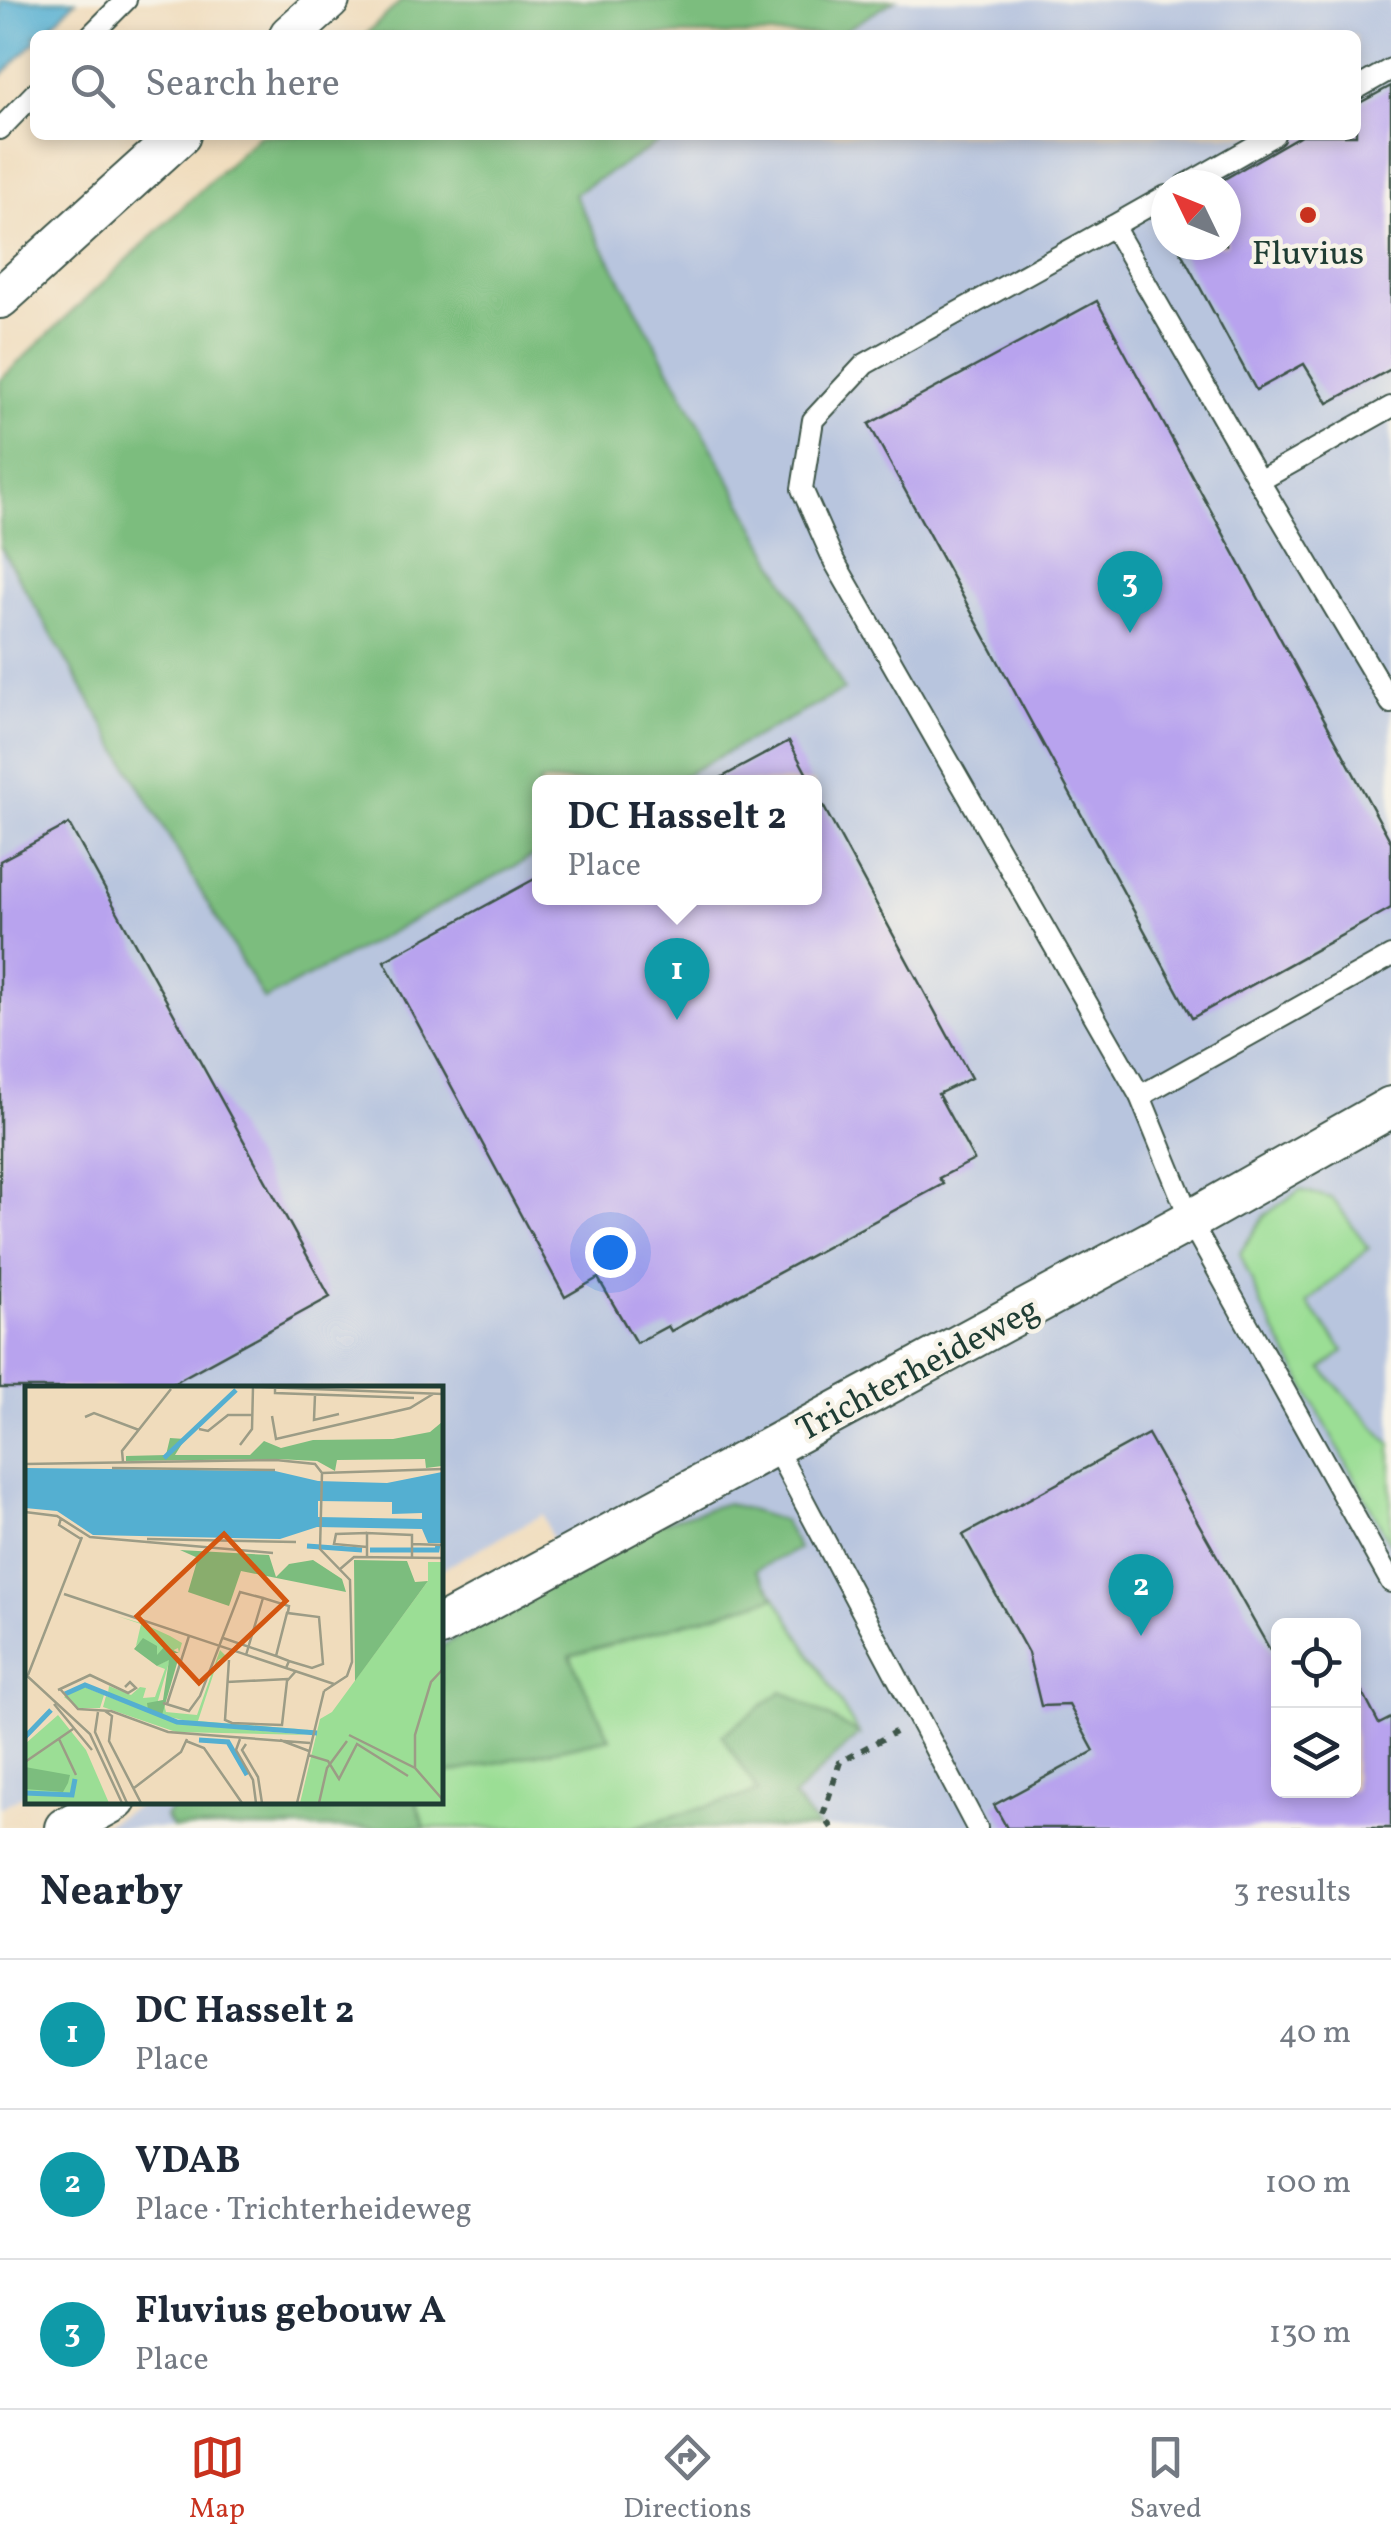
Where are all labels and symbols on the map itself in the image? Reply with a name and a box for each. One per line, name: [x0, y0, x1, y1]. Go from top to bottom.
north arrow: [1151, 170, 1241, 260]
marker: Fluvius: [1297, 204, 1319, 226]
place label: Fluvius: [1252, 231, 1364, 279]
pin: 3: [1098, 550, 1162, 633]
pin: 1: [644, 938, 710, 1020]
your location: [585, 1227, 636, 1278]
street label: Trichterheideweg: [789, 1286, 1048, 1455]
inset map: [25, 1386, 442, 1803]
pin: 2: [1108, 1554, 1174, 1636]

